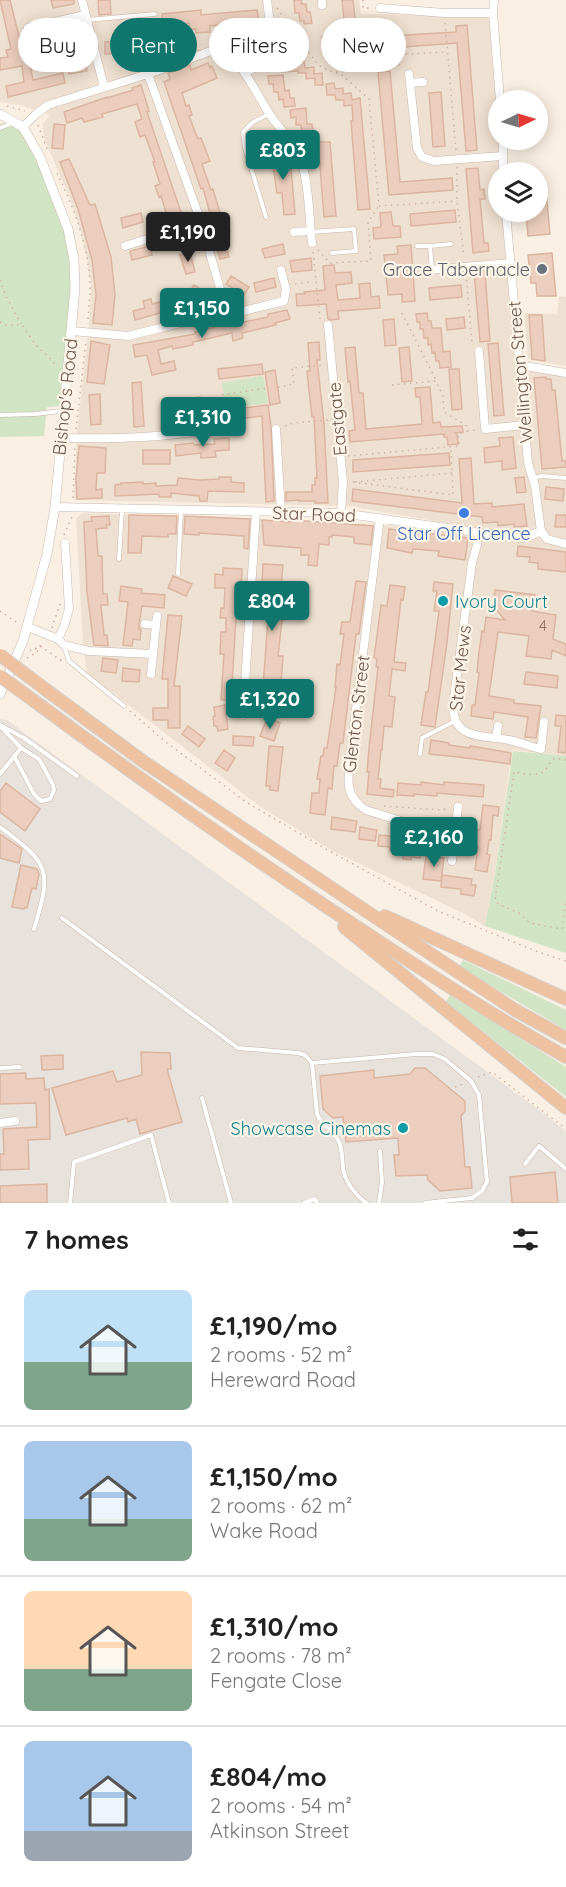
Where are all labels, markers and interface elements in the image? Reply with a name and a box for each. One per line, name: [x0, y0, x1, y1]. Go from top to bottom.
chip: Buy: [18, 18, 98, 72]
chip: Rent: [110, 18, 197, 72]
chip: Filters: [209, 18, 309, 72]
chip: New: [321, 18, 406, 72]
north arrow: [488, 90, 548, 150]
map controls: [488, 90, 548, 222]
pin: £803: [247, 130, 319, 181]
text: £803: [260, 137, 306, 162]
button: layers: [488, 162, 548, 222]
pin: £1,190: [139, 212, 237, 263]
text: £1,190: [160, 219, 216, 244]
place label: Grace Tabernacle: [383, 258, 530, 281]
marker: Grace Tabernacle: [535, 262, 549, 276]
pin: £1,150: [153, 288, 251, 339]
text: £1,150: [174, 295, 230, 320]
street label: Wellington Street: [502, 300, 538, 444]
street label: Bishop's Road: [47, 337, 83, 457]
street label: Eastgate: [322, 381, 352, 457]
pin: £1,310: [154, 397, 252, 448]
text: £1,310: [175, 404, 231, 429]
street label: Star Road: [272, 501, 356, 527]
marker: Star Off Licence: [457, 506, 471, 520]
place label: Star Off Licence: [397, 522, 531, 545]
pin: £804: [236, 581, 308, 632]
text: £804: [248, 588, 296, 613]
place label: Ivory Court: [455, 590, 548, 613]
marker: Ivory Court: [436, 594, 450, 608]
house number: 4: [539, 616, 547, 635]
street label: Star Mews: [444, 624, 476, 712]
street label: Glenton Street: [337, 654, 375, 774]
pin: £1,320: [221, 679, 319, 730]
text: £1,320: [240, 686, 300, 711]
pin: £2,160: [385, 817, 483, 868]
text: £2,160: [404, 824, 464, 849]
place label: Showcase Cinemas: [231, 1117, 391, 1140]
marker: Showcase Cinemas: [396, 1121, 410, 1135]
text: 7 homes: [24, 1223, 129, 1256]
icon: filters: [509, 1223, 542, 1256]
text: £1,190/mo: [210, 1309, 337, 1342]
icon: home: [72, 1314, 144, 1386]
text: 2 rooms · 52 m²: [210, 1342, 352, 1367]
text: Hereward Road: [210, 1367, 356, 1392]
text: £1,150/mo: [210, 1460, 338, 1493]
icon: home: [72, 1465, 144, 1537]
text: 2 rooms · 62 m²: [210, 1493, 352, 1518]
text: Wake Road: [210, 1518, 318, 1543]
text: £1,310/mo: [210, 1610, 339, 1643]
icon: home: [72, 1615, 144, 1687]
text: 2 rooms · 78 m²: [210, 1643, 352, 1668]
text: Fengate Close: [210, 1668, 342, 1693]
text: £804/mo: [210, 1760, 327, 1793]
icon: home: [72, 1765, 144, 1837]
text: 2 rooms · 54 m²: [210, 1793, 352, 1818]
text: Atkinson Street: [210, 1818, 349, 1843]

